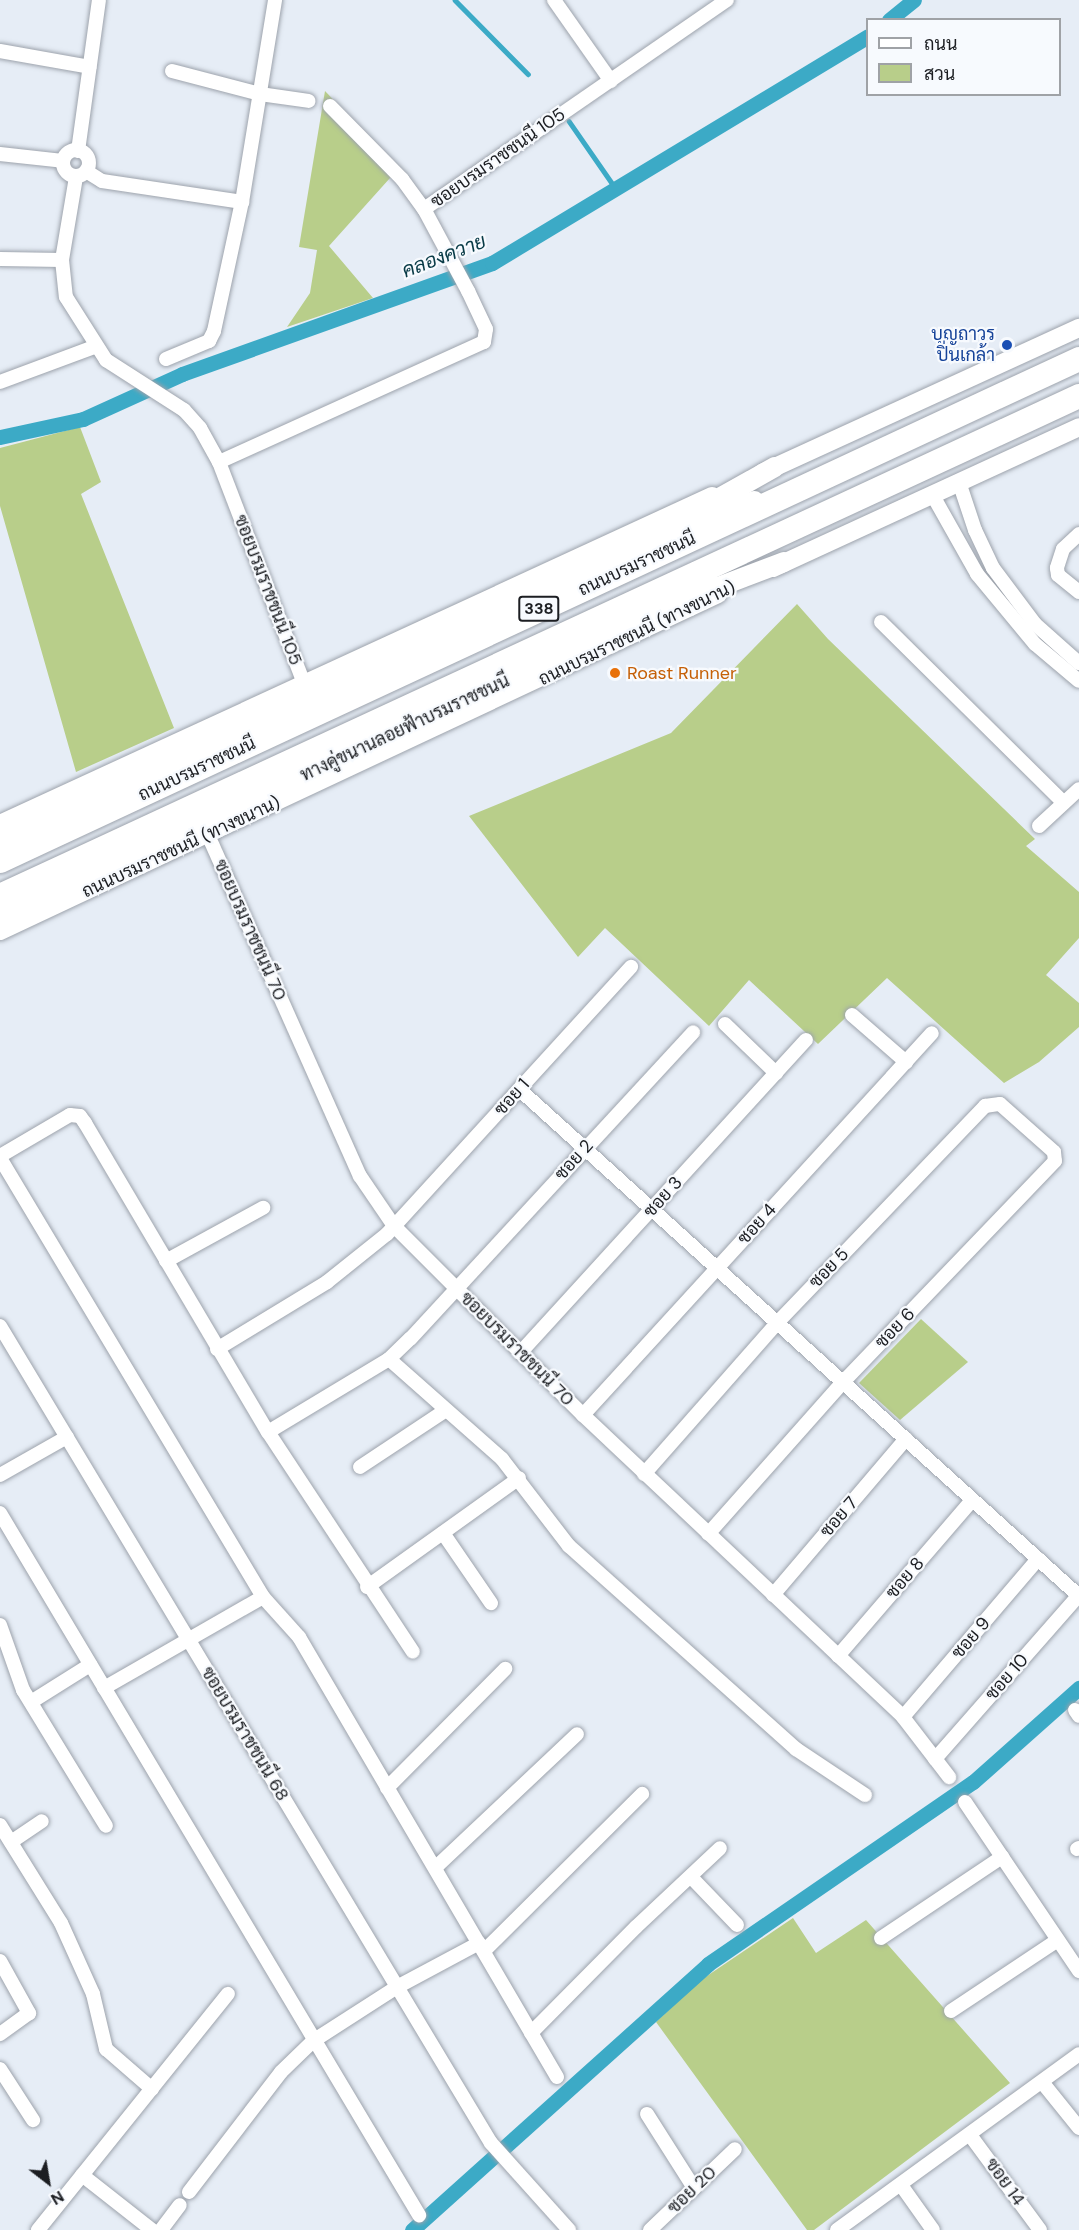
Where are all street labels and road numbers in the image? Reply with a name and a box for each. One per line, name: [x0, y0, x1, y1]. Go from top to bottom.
street label: ซอยบรมราชชนนี 105: [427, 103, 569, 213]
street label: ซอยบรมราชชนนี 105: [229, 512, 307, 668]
street label: ถนนบรมราชชนนี: [575, 527, 699, 601]
street label: ถนนบรมราชชนนี (ทางขนาน): [535, 576, 739, 690]
road number: 338: [518, 596, 560, 622]
street label: ทางคู่ขนานลอยฟ้าบรมราชชนนี: [297, 670, 513, 786]
street label: ถนนบรมราชชนนี: [135, 732, 259, 806]
street label: ถนนบรมราชชนนี (ทางขนาน): [78, 792, 284, 902]
street label: ซอยบรมราชชนนี 70: [209, 856, 291, 1004]
street label: ซอย 1: [490, 1074, 534, 1120]
street label: ซอย 2: [550, 1135, 598, 1185]
street label: ซอย 3: [639, 1172, 687, 1222]
street label: ซอย 4: [733, 1199, 781, 1249]
street label: ซอย 5: [805, 1243, 853, 1293]
street label: ซอยบรมราชชนนี 70: [456, 1288, 578, 1410]
street label: ซอย 6: [871, 1303, 919, 1353]
street label: ซอย 7: [816, 1492, 862, 1542]
street label: ซอย 8: [881, 1553, 929, 1603]
street label: ซอย 9: [947, 1613, 995, 1663]
street label: ซอย 10: [981, 1649, 1033, 1705]
street label: ซอยบรมราชชนนี 68: [196, 1663, 294, 1805]
street label: ซอย 14: [981, 2154, 1029, 2210]
street label: ซอย 20: [663, 2162, 721, 2218]

